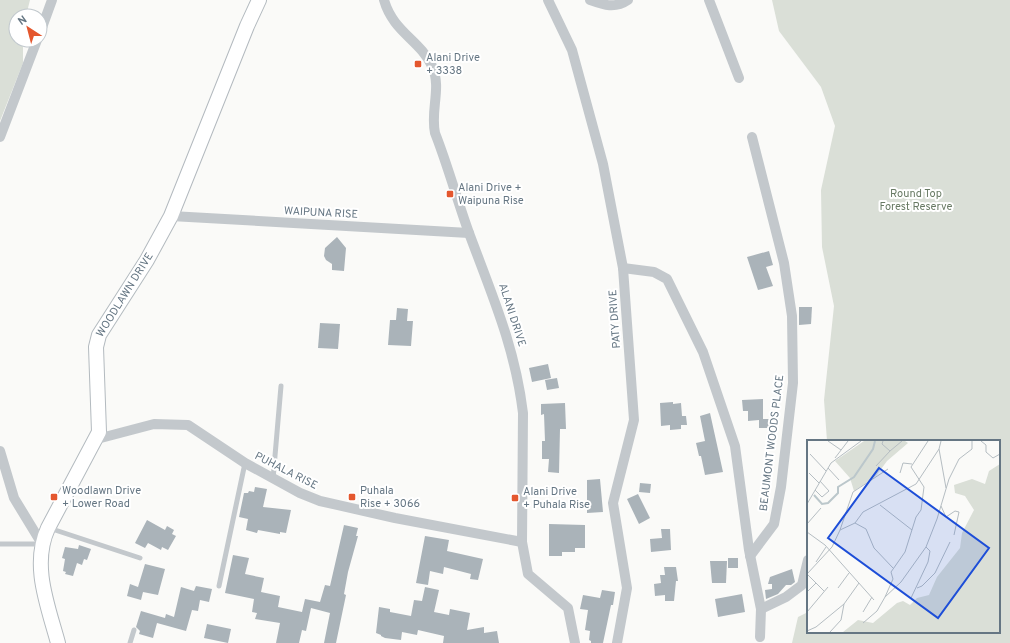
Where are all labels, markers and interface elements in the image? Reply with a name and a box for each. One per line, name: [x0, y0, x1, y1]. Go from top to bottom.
north arrow: [8, 8, 48, 48]
text: N: [15, 13, 30, 29]
place label: Alani Drive + 3338: [426, 51, 480, 78]
marker: Alani Drive + 3338: [413, 59, 423, 69]
place label: Alani Drive + Waipuna Rise: [458, 181, 524, 208]
park label: Round Top Forest Reserve: [880, 187, 952, 214]
marker: Alani Drive + Waipuna Rise: [445, 189, 455, 199]
street label: WAIPUNA RISE: [284, 204, 358, 222]
street label: WOODLAWN DRIVE: [93, 250, 157, 340]
street label: ALANI DRIVE: [495, 282, 529, 348]
street label: PATY DRIVE: [606, 289, 624, 349]
street label: BEAUMONT WOODS PLACE: [757, 374, 787, 512]
inset map: [807, 440, 1000, 633]
street label: PUHALA RISE: [252, 449, 320, 493]
place label: Woodlawn Drive + Lower Road: [62, 484, 141, 511]
place label: Puhala Rise + 3066: [360, 484, 420, 511]
place label: Alani Drive + Puhala Rise: [523, 485, 590, 512]
marker: Woodlawn Drive + Lower Road: [49, 492, 59, 502]
marker: Puhala Rise + 3066: [347, 492, 357, 502]
marker: Alani Drive + Puhala Rise: [510, 493, 520, 503]

